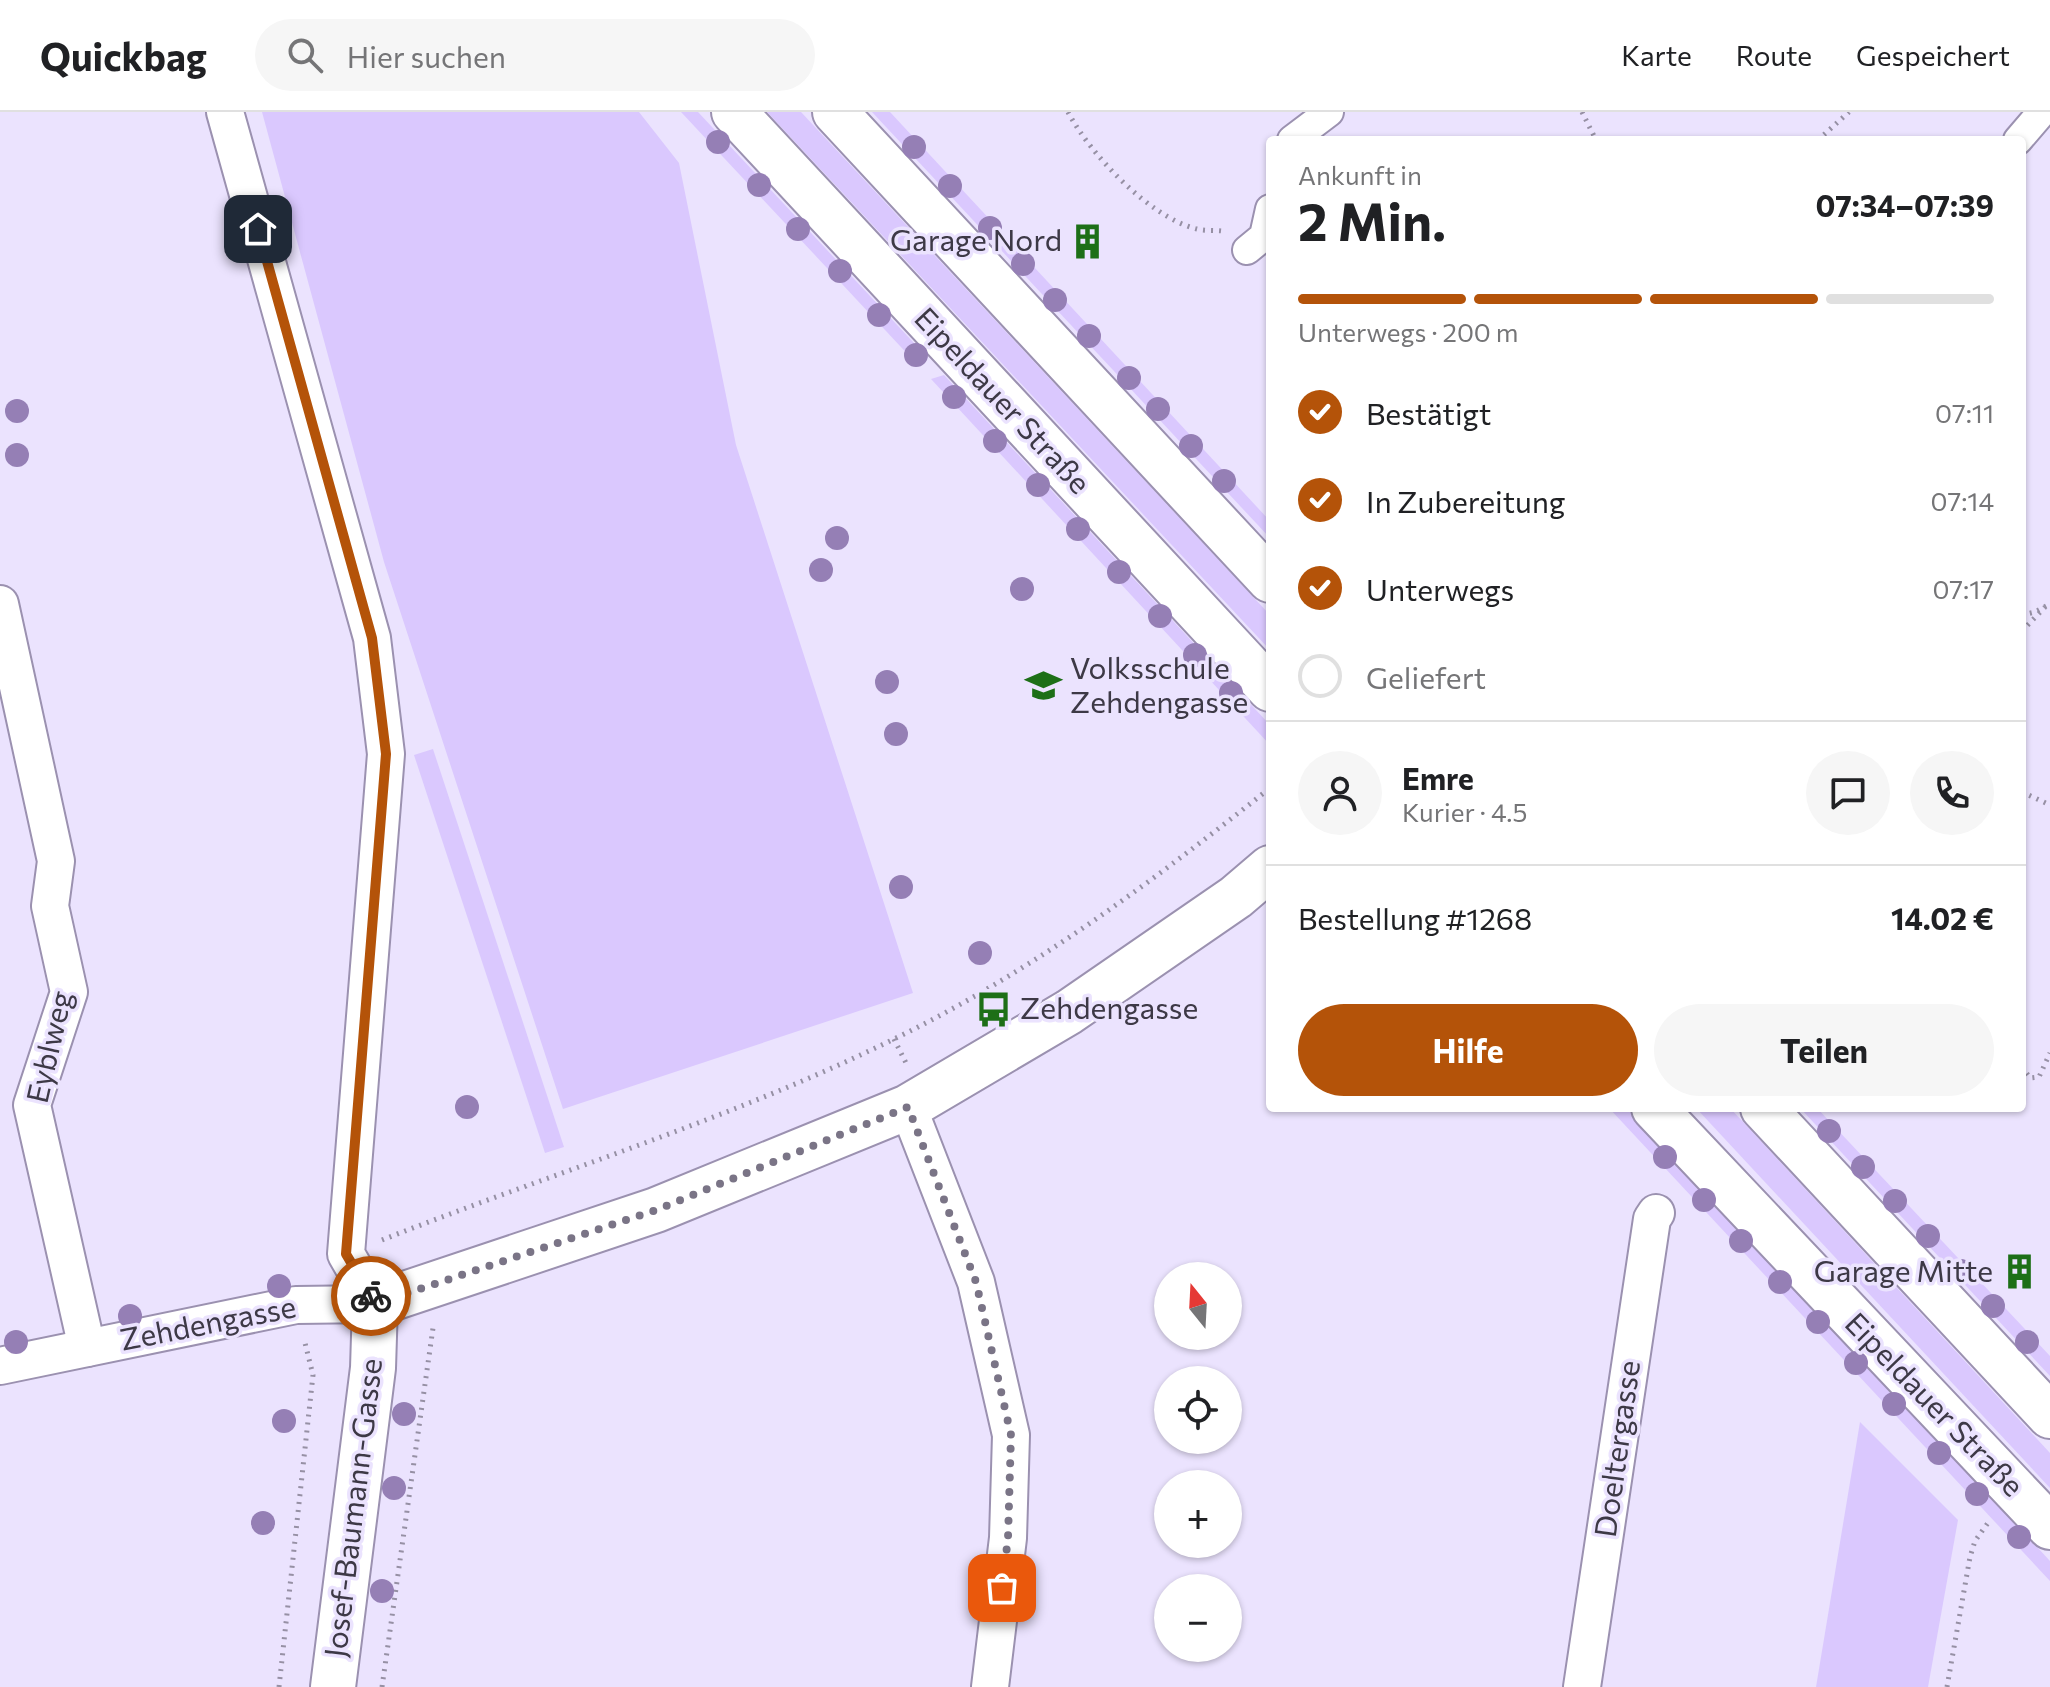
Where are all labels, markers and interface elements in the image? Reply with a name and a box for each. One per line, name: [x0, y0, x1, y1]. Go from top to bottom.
search box: [255, 19, 815, 91]
text: Quickbag: [40, 32, 207, 79]
icon: search: [283, 33, 327, 77]
text: Hier suchen: [347, 37, 506, 74]
text: Karte: [1621, 38, 1692, 72]
text: Route: [1736, 38, 1812, 72]
text: Gespeichert: [1856, 38, 2010, 72]
text: Ankunft in: [1298, 159, 1422, 190]
text: 07:34–07:39: [1816, 186, 1994, 223]
text: 2 Min.: [1298, 188, 1446, 252]
pin: [224, 195, 292, 263]
icon: home: [236, 207, 280, 251]
place label: Garage Nord: [890, 220, 1062, 257]
building icon: Garage Nord: [1069, 222, 1107, 260]
street label: Eipeldauer Straße: [908, 299, 1100, 500]
text: Unterwegs · 200 m: [1298, 316, 1519, 347]
icon: check: [1298, 390, 1342, 434]
text: Bestätigt: [1366, 394, 1491, 431]
text: 07:11: [1935, 397, 1994, 428]
icon: check: [1298, 478, 1342, 522]
text: In Zubereitung: [1366, 482, 1565, 519]
text: 07:14: [1931, 485, 1994, 516]
icon: check: [1298, 566, 1342, 610]
text: Unterwegs: [1366, 570, 1514, 607]
text: 07:17: [1932, 573, 1994, 604]
place label: Volksschule Zehdengasse: [1070, 648, 1248, 719]
text: Geliefert: [1366, 658, 1486, 695]
school or university icon: Volksschule Zehdengasse: [1025, 667, 1063, 705]
button: person: [1298, 751, 1382, 835]
button: chat: [1806, 751, 1890, 835]
button: phone: [1910, 751, 1994, 835]
text: Emre: [1402, 759, 1474, 796]
text: Kurier · 4.5: [1402, 796, 1527, 827]
text: Bestellung #1268: [1298, 899, 1532, 936]
text: 14.02 €: [1891, 899, 1994, 936]
street label: Eyblweg: [17, 987, 78, 1106]
place label: Zehdengasse: [1020, 988, 1198, 1025]
bus stop icon: Zehdengasse: [975, 990, 1013, 1028]
button: Hilfe: [1298, 1004, 1638, 1096]
button: Teilen: [1654, 1004, 1994, 1096]
place label: Garage Mitte: [1814, 1251, 1993, 1288]
building icon: Garage Mitte: [2000, 1253, 2038, 1291]
courier: [331, 1256, 411, 1336]
north arrow: [1154, 1262, 1242, 1350]
map controls: [1154, 1262, 1242, 1662]
icon: bike: [349, 1274, 393, 1318]
street label: Zehdengasse: [116, 1286, 299, 1357]
street label: Eipeldauer Straße: [1839, 1304, 2033, 1503]
street label: Josef-Baumann-Gasse: [315, 1356, 388, 1659]
street label: Doeltergasse: [1585, 1358, 1646, 1539]
button: locate: [1154, 1366, 1242, 1454]
button: +: [1154, 1470, 1242, 1558]
pin: [968, 1554, 1036, 1622]
icon: bag: [980, 1566, 1024, 1610]
button: −: [1154, 1574, 1242, 1662]

